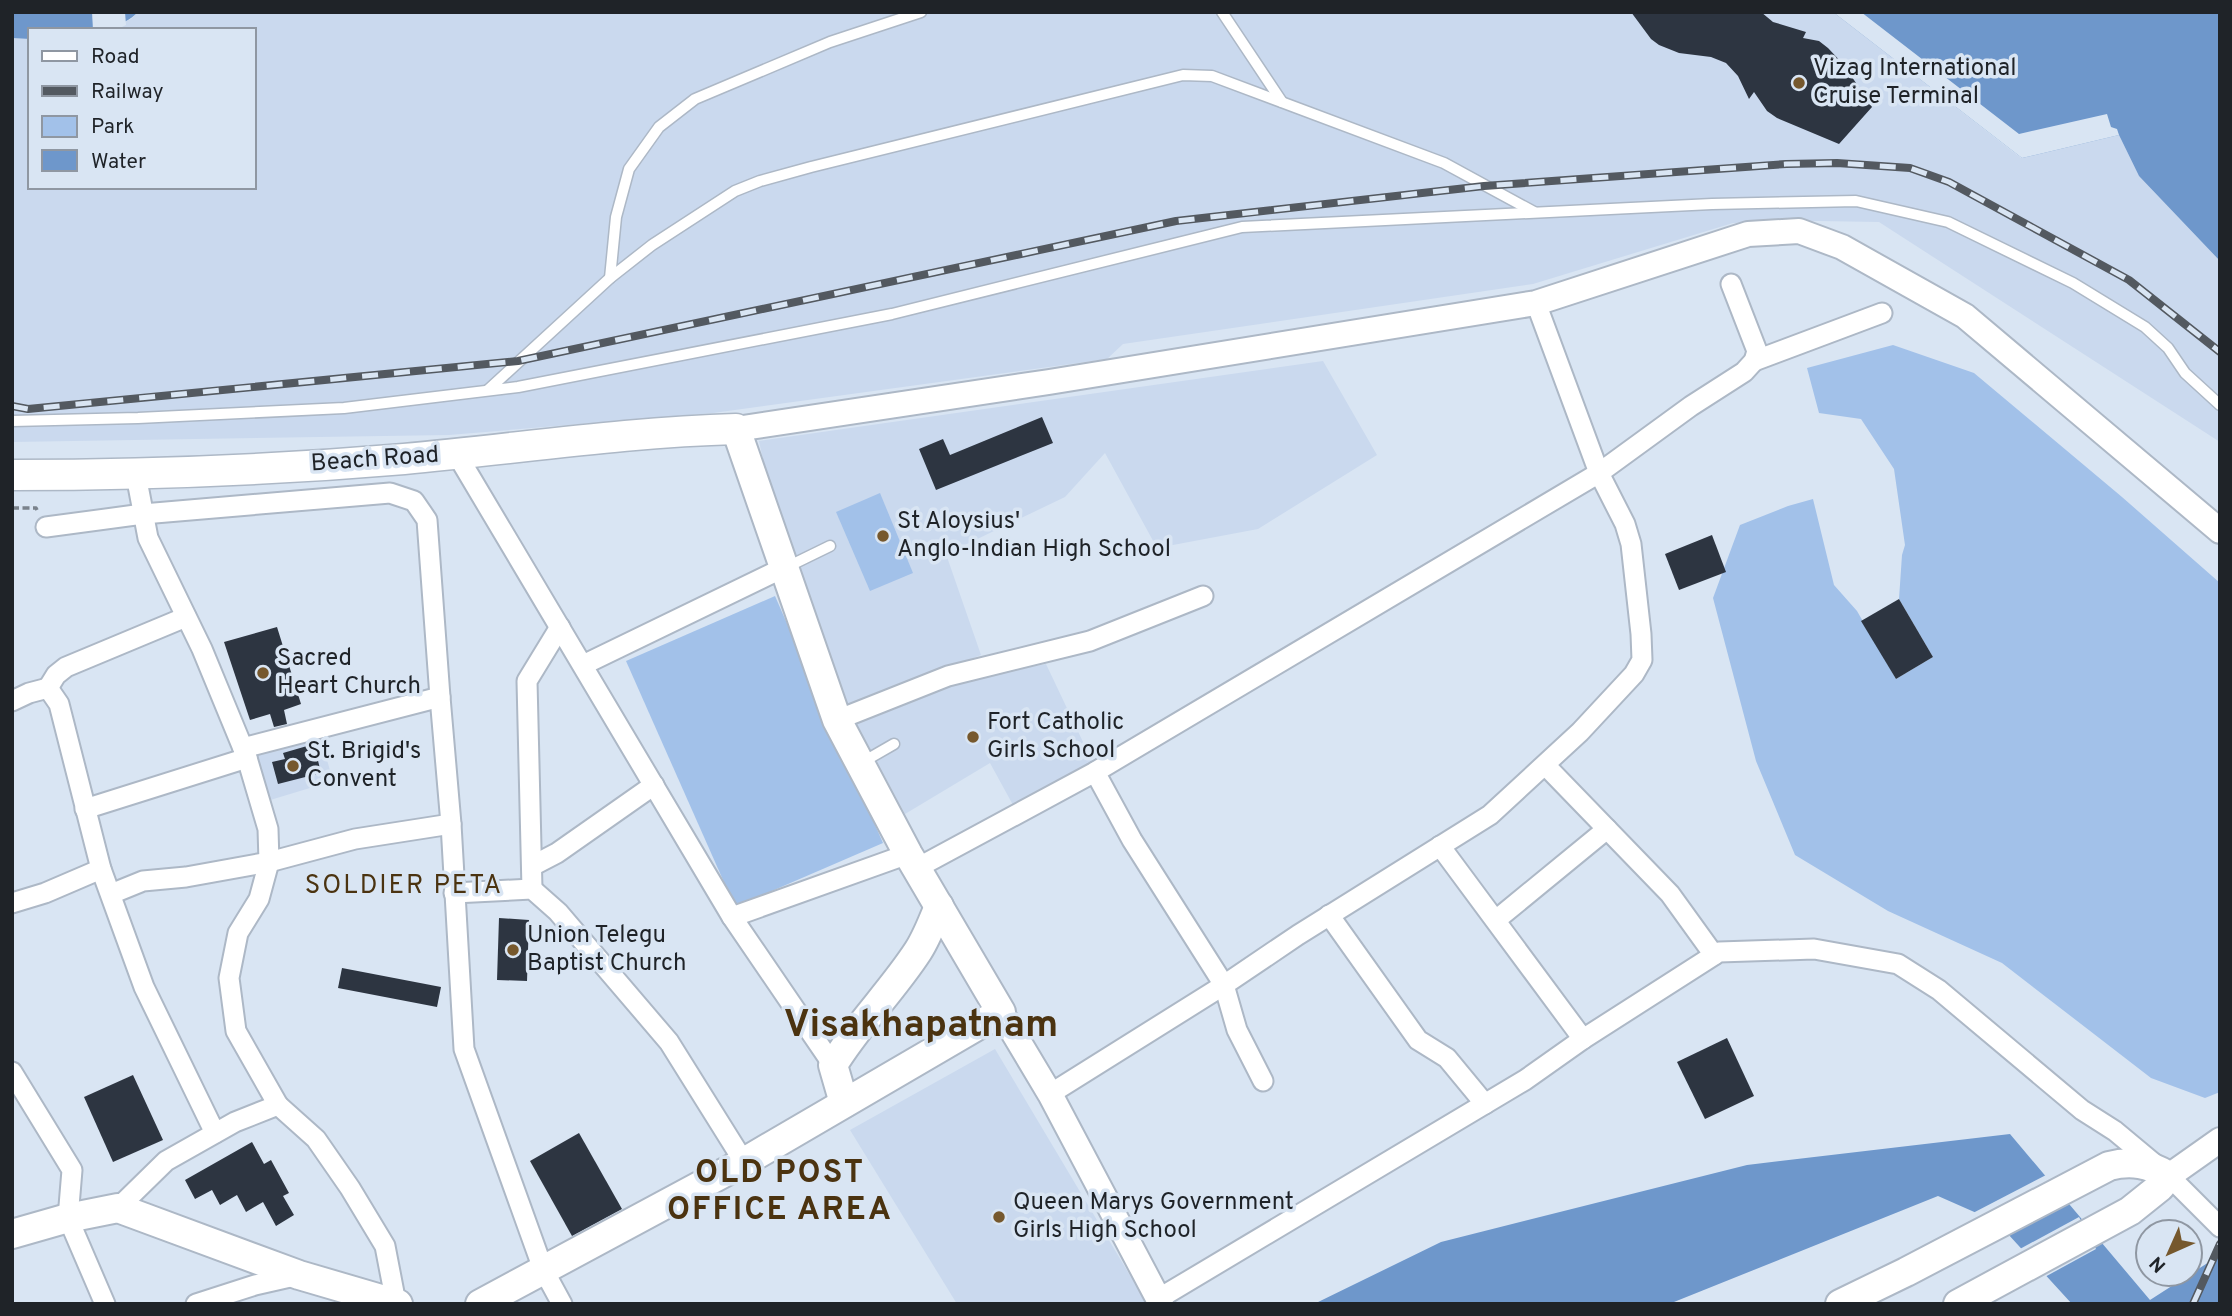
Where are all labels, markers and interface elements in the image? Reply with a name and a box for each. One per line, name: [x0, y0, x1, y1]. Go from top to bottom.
legend: [28, 28, 256, 189]
text: Road: [91, 44, 140, 71]
place label: Vizag International Cruise Terminal: [1813, 54, 2017, 112]
marker: Vizag International Cruise Terminal: [1791, 75, 1807, 91]
text: Railway: [91, 79, 164, 106]
text: Park: [91, 114, 134, 141]
text: Water: [91, 149, 146, 176]
street label: Beach Road: [310, 441, 440, 479]
place label: St Aloysius' Anglo-Indian High School: [897, 507, 1171, 565]
marker: St Aloysius' Anglo-Indian High School: [875, 528, 891, 544]
place label: Sacred Heart Church: [277, 644, 421, 702]
marker: Sacred Heart Church: [255, 665, 271, 681]
place label: Fort Catholic Girls School: [987, 708, 1124, 766]
marker: Fort Catholic Girls School: [965, 729, 981, 745]
place label: St. Brigid's Convent: [307, 737, 421, 795]
marker: St. Brigid's Convent: [285, 758, 301, 774]
district label: SOLDIER PETA: [305, 870, 503, 903]
place label: Union Telegu Baptist Church: [527, 921, 687, 979]
marker: Union Telegu Baptist Church: [505, 942, 521, 958]
district label: Visakhapatnam: [784, 1002, 1058, 1051]
district label: OLD POST OFFICE AREA: [667, 1154, 893, 1231]
place label: Queen Marys Government Girls High School: [1013, 1188, 1294, 1246]
marker: Queen Marys Government Girls High School: [991, 1209, 1007, 1225]
north arrow: [2134, 1218, 2204, 1288]
text: N: [2145, 1250, 2172, 1277]

